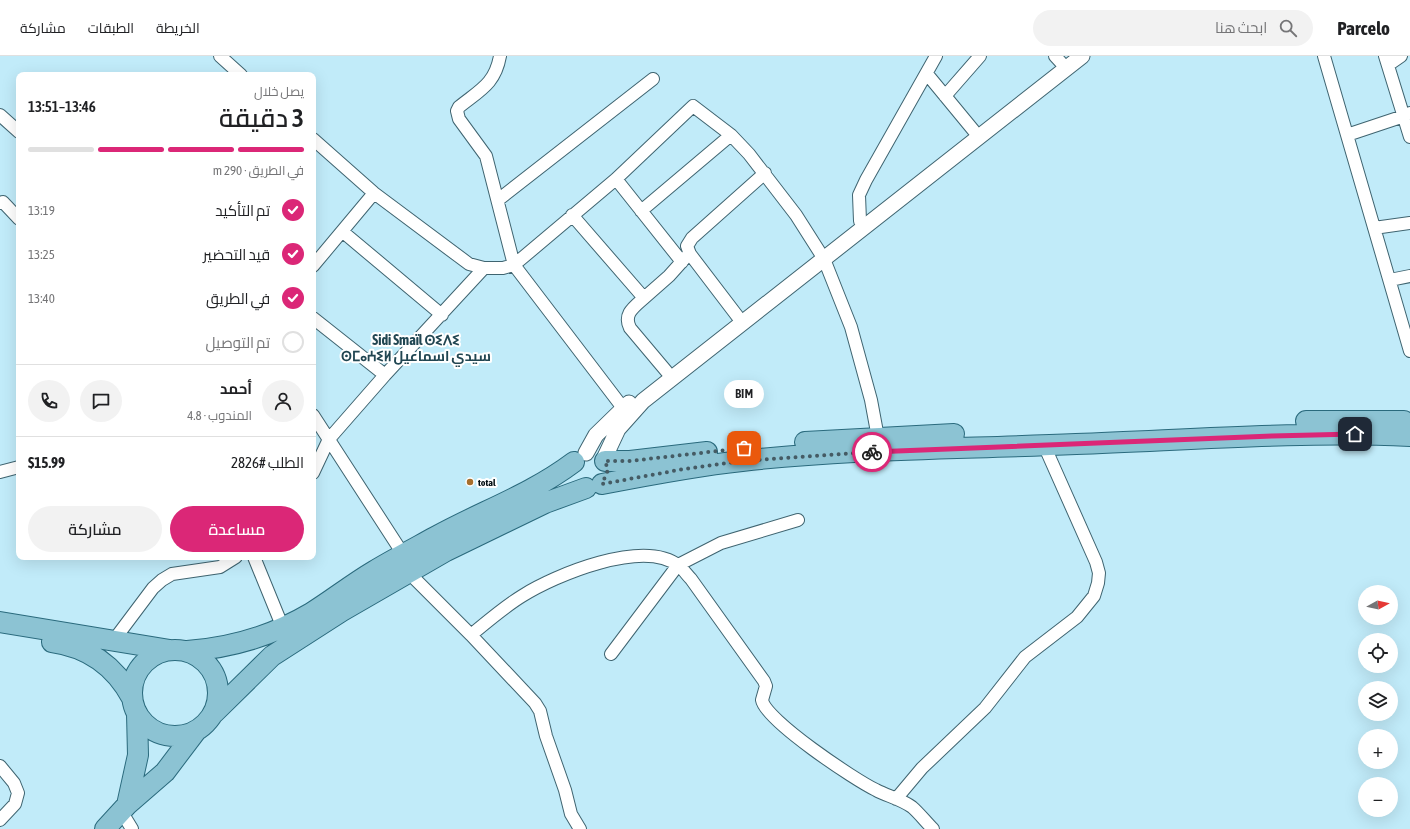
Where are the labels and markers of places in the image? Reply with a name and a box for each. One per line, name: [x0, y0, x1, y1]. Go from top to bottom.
callout: BIM: [724, 380, 764, 408]
pin: [1338, 417, 1372, 451]
pin: [727, 431, 761, 465]
marker: total: [465, 477, 475, 487]
place label: total: [477, 477, 496, 488]

